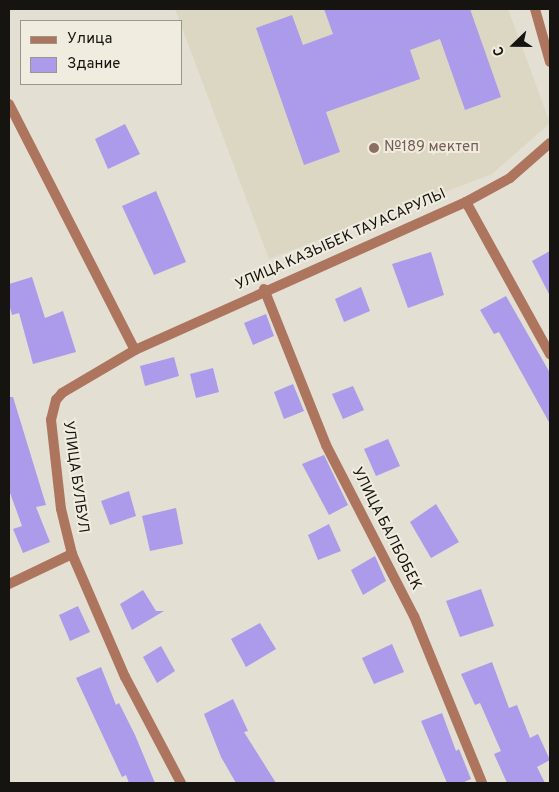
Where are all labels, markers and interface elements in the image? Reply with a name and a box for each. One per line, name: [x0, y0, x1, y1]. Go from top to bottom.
legend: [20, 20, 182, 85]
north arrow: [489, 20, 539, 70]
text: Улица: [67, 30, 112, 49]
text: С: [490, 43, 509, 58]
text: Здание: [67, 55, 120, 74]
place label: №189 мектеп: [384, 139, 479, 157]
marker: №189 мектеп: [368, 142, 380, 154]
street label: УЛИЦА КАЗЫБЕК ТАУАСАРУЛЫ: [232, 185, 450, 295]
street label: УЛИЦА БУЛБУЛ: [58, 419, 92, 535]
street label: УЛИЦА БАЛБОБЕК: [347, 464, 425, 594]

